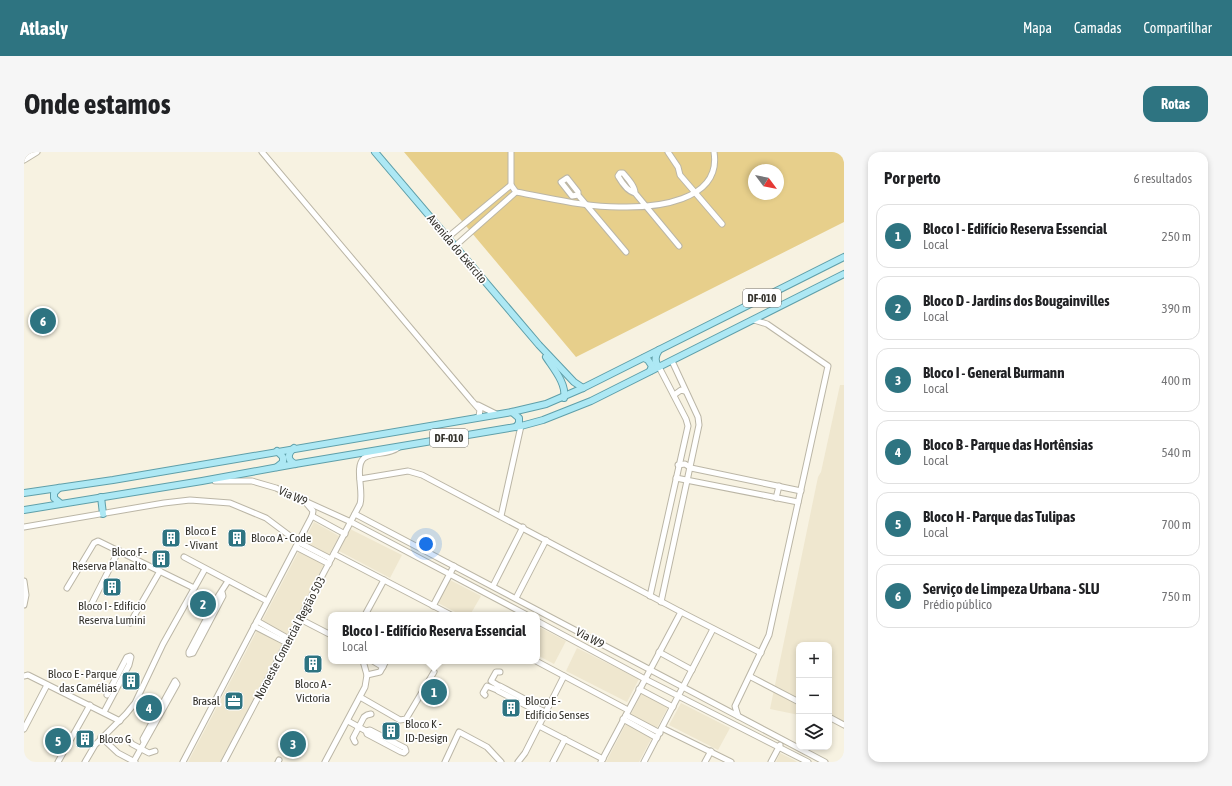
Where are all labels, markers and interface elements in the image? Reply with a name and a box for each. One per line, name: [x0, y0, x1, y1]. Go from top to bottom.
text: Atlasly: [20, 17, 68, 39]
text: Mapa: [1023, 20, 1052, 36]
text: Camadas: [1074, 20, 1122, 36]
text: Compartilhar: [1144, 20, 1212, 36]
button: Rotas: [1143, 86, 1208, 122]
text: Onde estamos: [24, 88, 171, 120]
north arrow: [748, 164, 784, 200]
text: Por perto: [884, 168, 941, 188]
text: 6 resultados: [1133, 171, 1192, 186]
street label: Avenida do Exército: [424, 212, 490, 287]
text: Bloco I - Edifício Reserva Essencial: [923, 220, 1107, 237]
text: 1: [895, 229, 901, 244]
text: 250 m: [1162, 229, 1191, 244]
text: Local: [923, 237, 948, 252]
road number: DF-010: [743, 289, 781, 307]
text: Bloco D - Jardins dos Bougainvilles: [923, 292, 1110, 309]
text: 2: [895, 301, 901, 316]
text: 390 m: [1162, 301, 1191, 316]
pin: 6: [30, 306, 56, 336]
text: Local: [923, 309, 948, 324]
text: Bloco I - General Burmann: [923, 364, 1064, 381]
text: 3: [895, 373, 901, 388]
text: 400 m: [1162, 373, 1191, 388]
text: Local: [923, 381, 948, 396]
road number: DF-010: [430, 429, 468, 447]
text: Bloco B - Parque das Hortênsias: [923, 436, 1093, 453]
text: 4: [895, 445, 901, 460]
text: 540 m: [1162, 445, 1191, 460]
text: Local: [923, 453, 948, 468]
street label: Via W9: [276, 483, 310, 509]
text: Bloco H - Parque das Tulipas: [923, 508, 1075, 525]
text: 5: [895, 517, 901, 532]
text: 700 m: [1162, 517, 1191, 532]
place label: Bloco E - Vivant: [185, 524, 219, 552]
text: Local: [923, 525, 948, 540]
building icon: Bloco E - Vivant: [160, 527, 182, 549]
building icon: Bloco A - Code: [226, 527, 248, 549]
place label: Bloco A - Code: [251, 531, 311, 545]
your location: [416, 534, 436, 554]
place label: Bloco F - Reserva Planalto: [72, 545, 147, 573]
building icon: Bloco F - Reserva Planalto: [150, 548, 172, 570]
street label: Noroeste Comercial Região 503: [252, 574, 328, 702]
building icon: Bloco I - Edifício Reserva Lumini: [101, 576, 123, 598]
text: Serviço de Limpeza Urbana - SLU: [923, 580, 1100, 597]
pin: 2: [190, 589, 216, 619]
text: 6: [895, 589, 901, 604]
text: 750 m: [1162, 589, 1191, 604]
text: Prédio público: [923, 597, 992, 612]
place label: Bloco I - Edifício Reserva Lumini: [78, 599, 146, 627]
popup: [328, 612, 540, 664]
text: Bloco I - Edifício Reserva Essencial: [342, 622, 526, 639]
street label: Via W9: [573, 625, 607, 651]
text: Local: [342, 639, 368, 654]
map controls: [796, 642, 832, 750]
button: +: [796, 642, 832, 678]
building icon: Bloco A - Victoria: [302, 653, 324, 675]
place label: Bloco E - Parque das Camélias: [48, 667, 117, 695]
building icon: Bloco E - Parque das Camélias: [120, 670, 142, 692]
place label: Bloco A - Victoria: [295, 677, 331, 705]
pin: 1: [421, 677, 447, 707]
button: −: [796, 678, 832, 714]
office icon: Brasal: [223, 690, 245, 712]
pin: 4: [136, 693, 162, 723]
place label: Brasal: [192, 694, 221, 708]
place label: Bloco E - Edifício Senses: [525, 694, 589, 722]
building icon: Bloco E - Edifício Senses: [500, 697, 522, 719]
button: layers: [796, 714, 832, 750]
place label: Bloco K - ID-Design: [405, 717, 448, 745]
building icon: Bloco K - ID-Design: [380, 720, 402, 742]
pin: 5: [45, 726, 71, 756]
building icon: Bloco G: [74, 728, 96, 750]
pin: 3: [280, 729, 306, 759]
place label: Bloco G: [99, 732, 131, 746]

